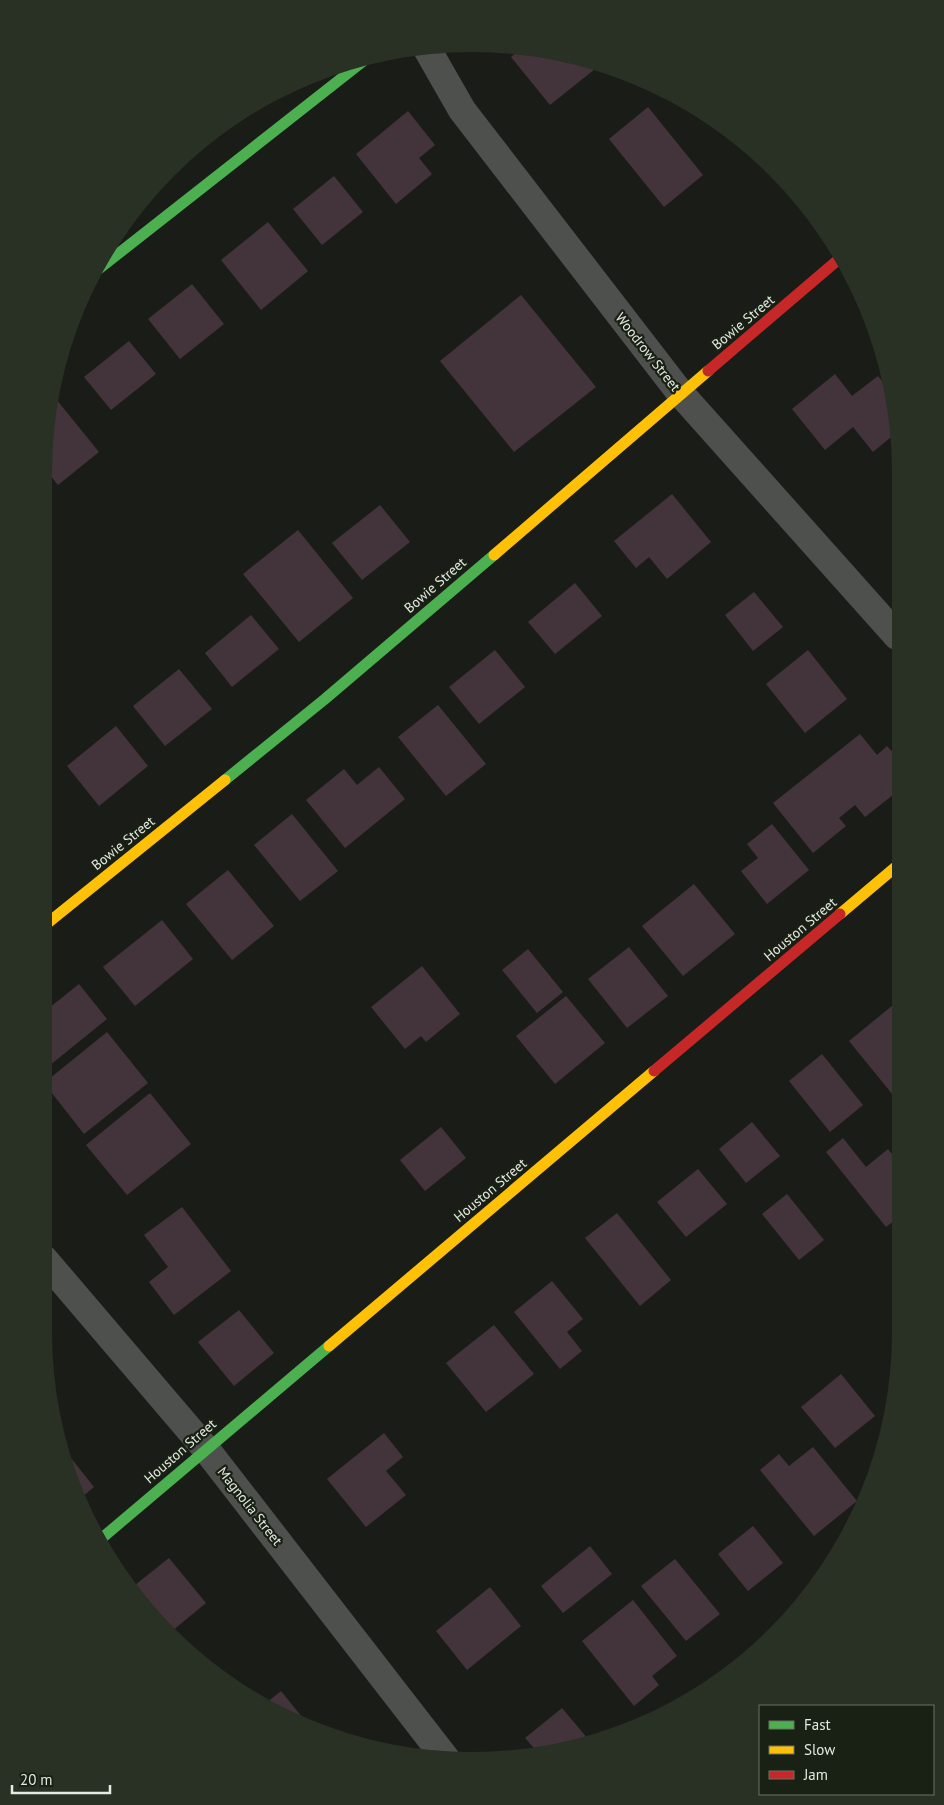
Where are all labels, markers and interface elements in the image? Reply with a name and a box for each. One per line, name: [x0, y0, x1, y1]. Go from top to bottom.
street label: Bowie Street: [708, 290, 778, 353]
street label: Woodrow Street: [612, 309, 685, 395]
street label: Bowie Street: [400, 553, 470, 617]
street label: Bowie Street: [88, 812, 158, 874]
street label: Houston Street: [760, 893, 840, 965]
street label: Houston Street: [450, 1154, 530, 1226]
street label: Houston Street: [140, 1415, 220, 1487]
street label: Magnolia Street: [214, 1463, 286, 1549]
legend: [759, 1705, 934, 1795]
text: Fast: [804, 1715, 831, 1734]
text: Slow: [804, 1740, 835, 1759]
scale bar: [12, 1762, 110, 1794]
text: Jam: [803, 1765, 828, 1784]
text: 20 m: [20, 1770, 53, 1789]

